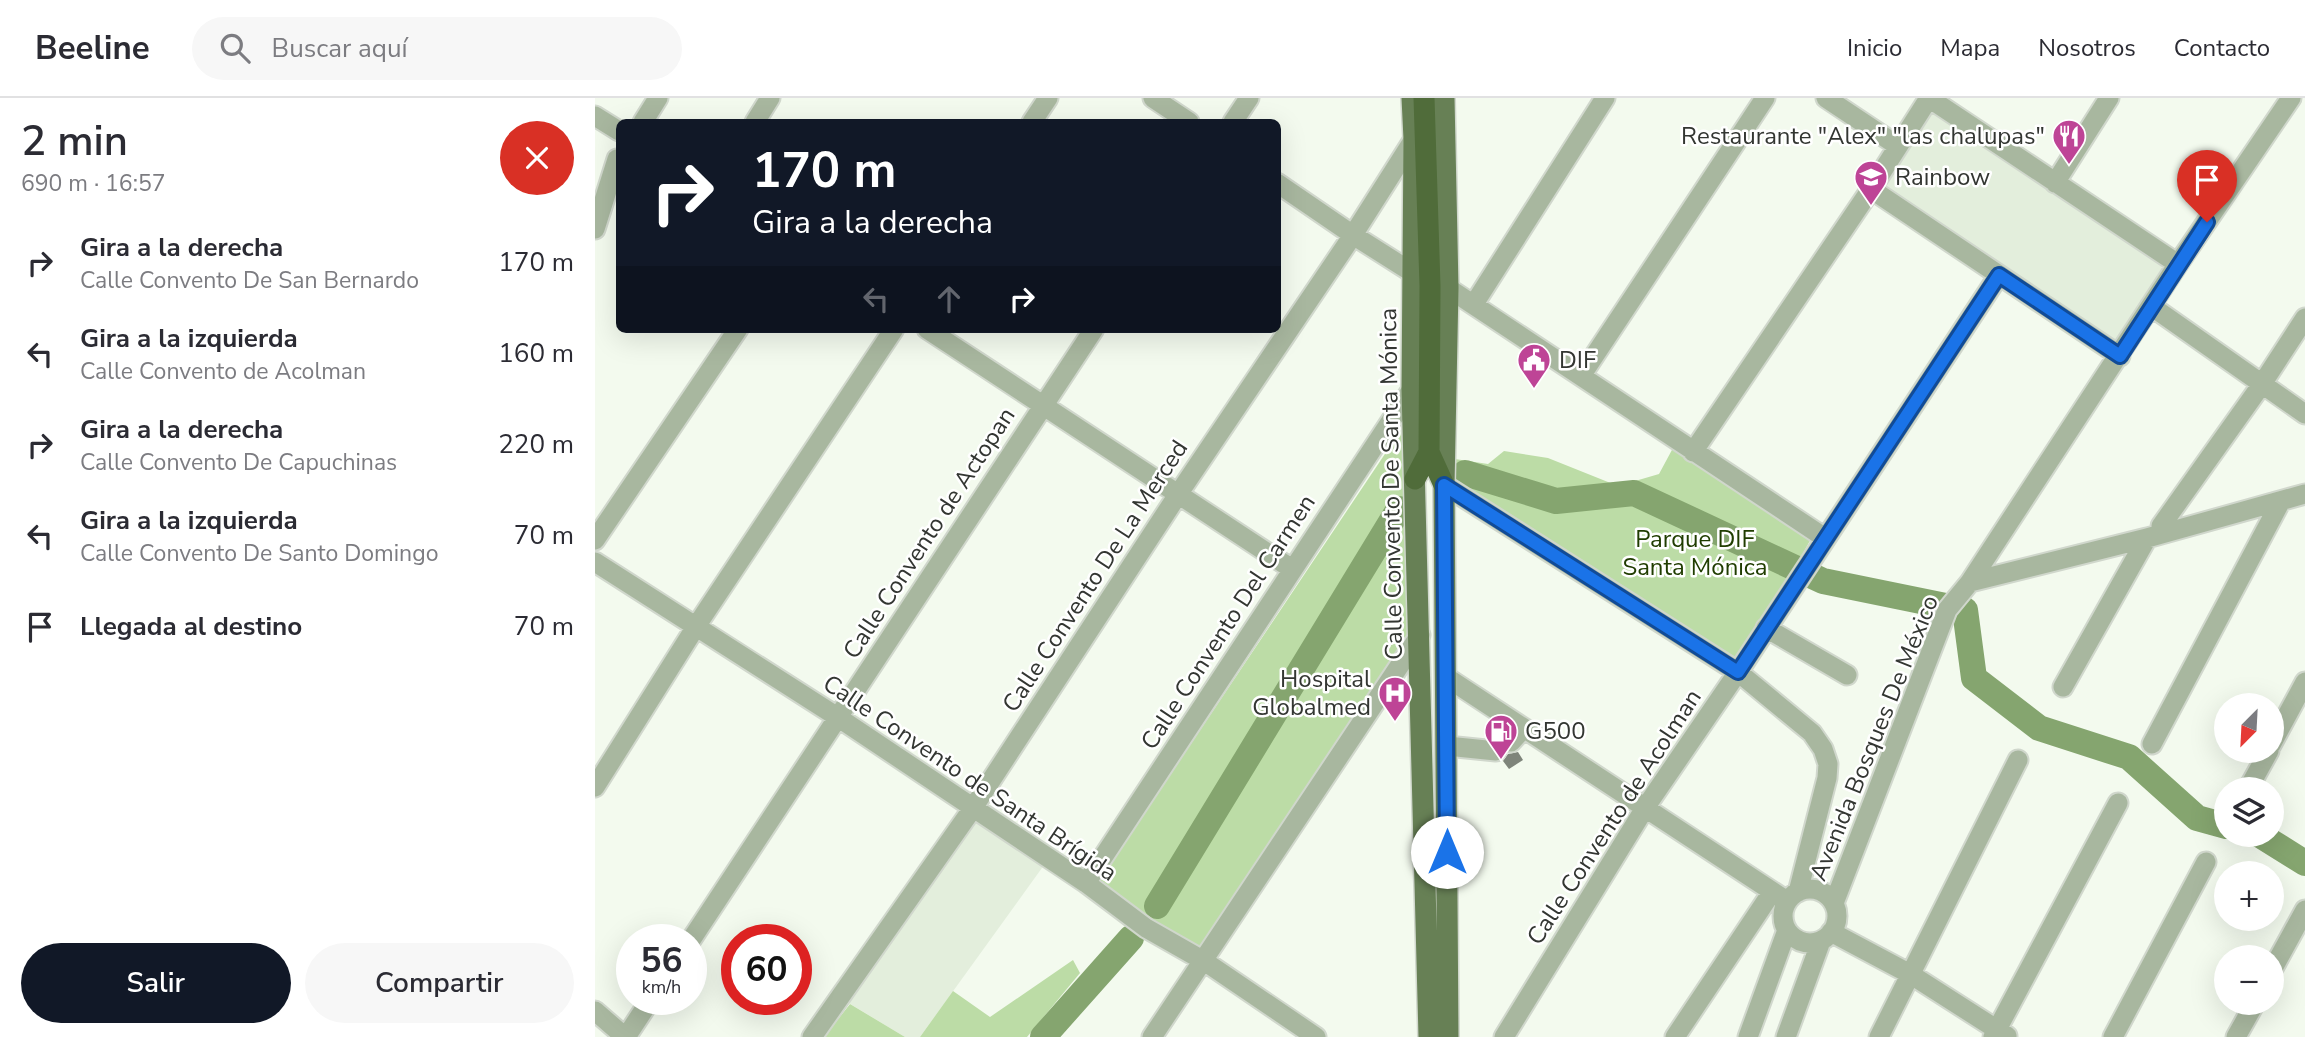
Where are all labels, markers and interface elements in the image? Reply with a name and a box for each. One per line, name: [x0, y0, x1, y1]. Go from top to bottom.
search box: [192, 17, 682, 80]
text: Beeline: [35, 26, 150, 71]
icon: search: [216, 29, 254, 67]
text: Buscar aquí: [272, 31, 408, 66]
text: Inicio: [1847, 32, 1902, 64]
text: Mapa: [1940, 32, 2000, 64]
text: Nosotros: [2038, 32, 2136, 64]
text: Contacto: [2174, 32, 2270, 64]
text: 2 min: [21, 113, 128, 170]
restaurant icon: Restaurante "Alex" "las chalupas": [2050, 117, 2088, 166]
place label: Restaurante "Alex" "las chalupas": [1681, 120, 2045, 152]
button: close: [500, 121, 574, 195]
text: 170 m: [752, 137, 896, 204]
icon: right: [637, 147, 728, 238]
pin: [2177, 150, 2237, 222]
school or university icon: Rainbow: [1852, 158, 1890, 207]
place label: Rainbow: [1895, 161, 1990, 193]
icon: arrive: [2188, 161, 2226, 199]
text: 690 m · 16:57: [21, 168, 166, 199]
text: Gira a la derecha: [752, 201, 993, 244]
text: Gira a la derecha: [80, 230, 283, 265]
icon: right: [21, 244, 59, 282]
text: 170 m: [498, 245, 574, 280]
text: Calle Convento De San Bernardo: [80, 265, 419, 296]
icon: left: [857, 280, 895, 318]
icon: ahead: [930, 280, 968, 318]
icon: right: [1003, 280, 1041, 318]
street label: Calle Convento De Santa Mónica: [1372, 308, 1410, 660]
text: Gira a la izquierda: [80, 321, 298, 356]
icon: left: [21, 335, 59, 373]
text: 160 m: [498, 336, 574, 371]
public building icon: DIF: [1515, 341, 1553, 390]
place label: DIF: [1559, 344, 1596, 376]
text: Calle Convento de Acolman: [80, 356, 366, 387]
street label: Calle Convento de Actopan: [836, 401, 1022, 665]
text: Gira a la derecha: [80, 412, 283, 447]
icon: right: [21, 426, 59, 464]
text: 220 m: [498, 427, 574, 462]
street label: Calle Convento De La Merced: [995, 434, 1195, 718]
text: Calle Convento De Capuchinas: [80, 447, 397, 478]
street label: Calle Convento Del Carmen: [1133, 488, 1323, 756]
text: Gira a la izquierda: [80, 503, 298, 538]
icon: left: [21, 517, 59, 555]
text: 70 m: [514, 518, 574, 553]
park label: Parque DIF Santa Mónica: [1622, 523, 1768, 583]
text: Calle Convento De Santo Domingo: [80, 538, 438, 569]
street label: Avenida Bosques De México: [1802, 590, 1946, 886]
icon: arrive: [21, 608, 59, 646]
text: Llegada al destino: [80, 609, 302, 644]
text: 70 m: [514, 609, 574, 644]
place label: Hospital Globalmed: [1252, 663, 1371, 723]
street label: Calle Convento de Santa Brígida: [817, 667, 1123, 889]
hospital icon: Hospital Globalmed: [1376, 674, 1414, 723]
street label: Calle Convento de Acolman: [1519, 683, 1709, 951]
north arrow: [2214, 693, 2284, 763]
map controls: [2214, 693, 2284, 1015]
fuel station icon: G500: [1482, 712, 1520, 761]
place label: G500: [1525, 715, 1586, 747]
button: layers: [2214, 777, 2284, 847]
position arrow: [1410, 815, 1484, 889]
button: +: [2214, 861, 2284, 931]
speed limit sign: 60: [721, 924, 812, 1015]
text: 56: [640, 937, 683, 984]
button: Salir: [21, 943, 291, 1023]
button: Compartir: [305, 943, 574, 1023]
button: −: [2214, 945, 2284, 1015]
text: km/h: [642, 975, 681, 999]

